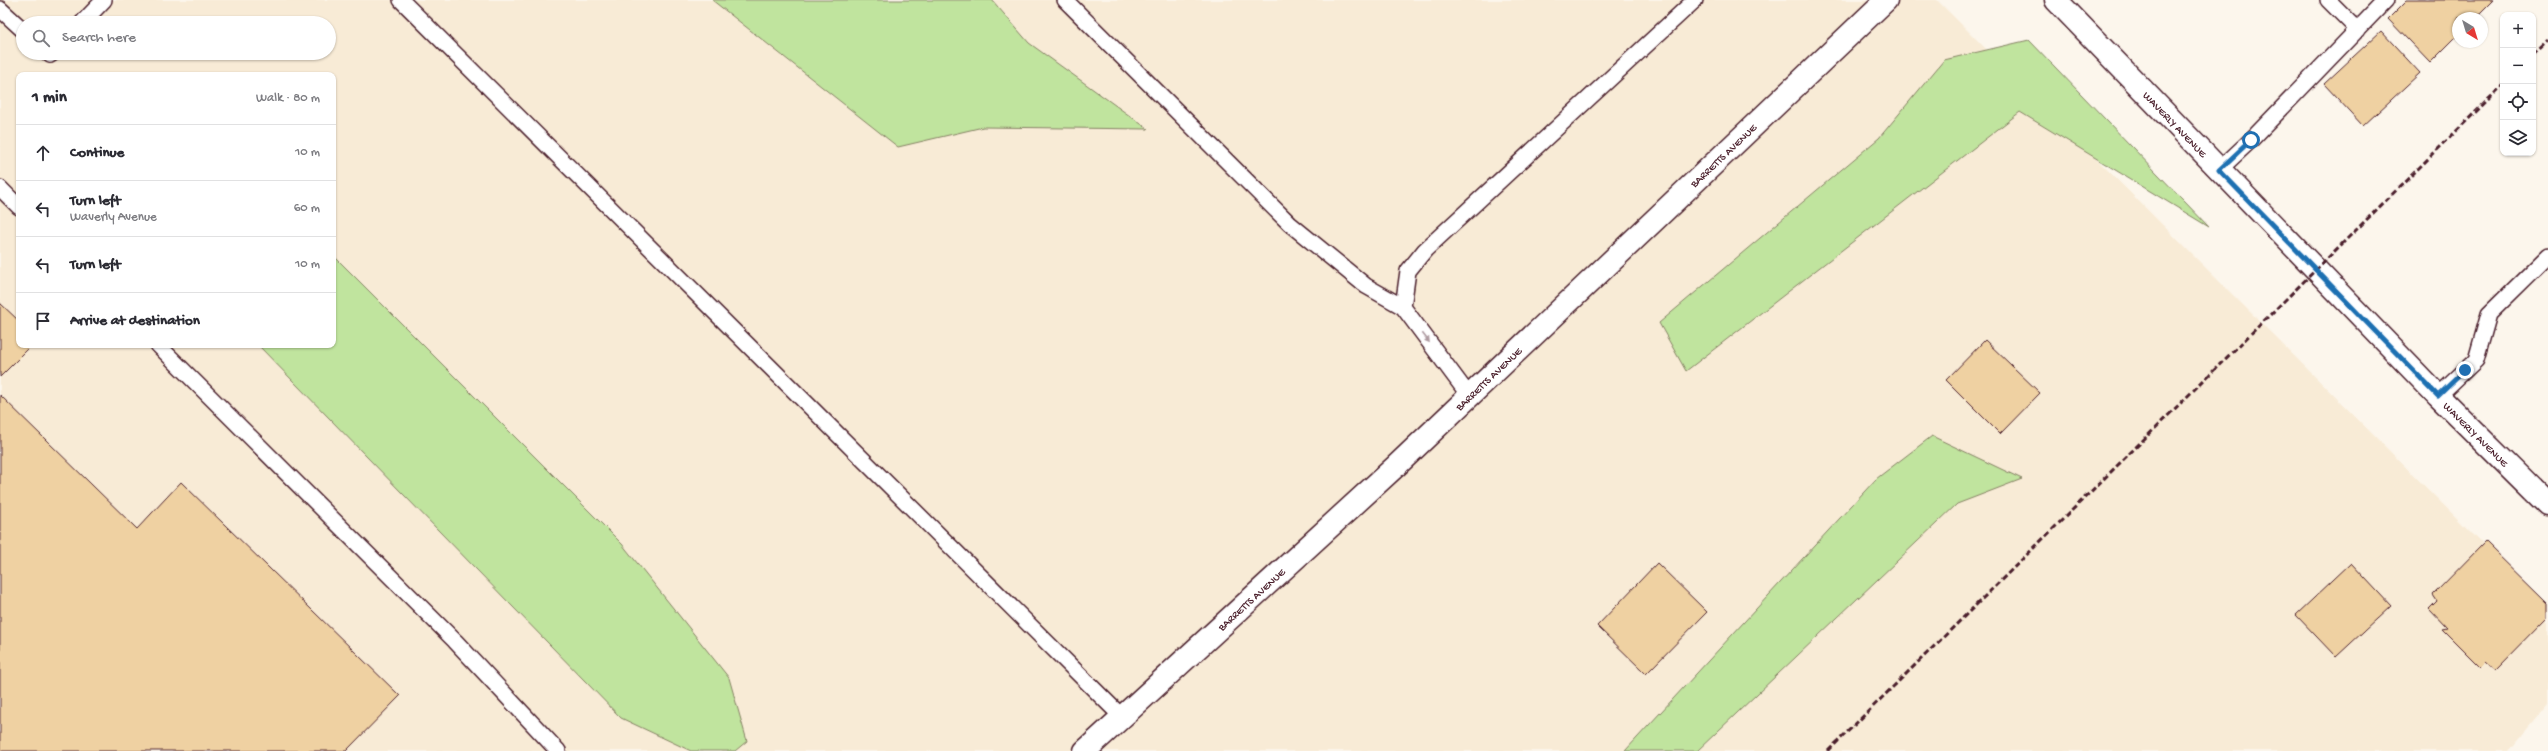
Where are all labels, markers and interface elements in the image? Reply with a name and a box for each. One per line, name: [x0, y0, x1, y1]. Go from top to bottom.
north arrow: [2452, 12, 2488, 48]
map controls: [2500, 12, 2536, 156]
button: +: [2500, 12, 2536, 48]
search box: [16, 16, 336, 60]
icon: search: [30, 27, 52, 49]
text: Search here: [62, 29, 136, 47]
button: −: [2500, 48, 2536, 84]
button: locate: [2500, 84, 2536, 120]
text: 1 min: [32, 88, 67, 108]
street label: WAVERLY AVENUE: [2140, 90, 2209, 161]
text: Walk · 80 m: [256, 91, 320, 106]
button: layers: [2500, 120, 2536, 156]
street label: BARRETTS AVENUE: [1688, 122, 1761, 191]
route start: [2242, 131, 2260, 149]
icon: ahead: [32, 142, 54, 164]
text: Continue: [70, 144, 124, 162]
text: 10 m: [295, 145, 320, 160]
text: Turn left: [70, 192, 121, 210]
icon: left: [32, 198, 54, 220]
text: 60 m: [294, 201, 320, 216]
text: Waverly Avenue: [70, 210, 157, 225]
icon: left: [32, 254, 54, 276]
text: Turn left: [70, 256, 121, 274]
text: 10 m: [295, 257, 320, 272]
icon: arrive: [32, 310, 54, 332]
text: Arrive at destination: [70, 312, 200, 330]
one-way arrow: [1422, 333, 1430, 343]
street label: BARRETTS AVENUE: [1453, 345, 1526, 415]
route end: [2456, 361, 2474, 379]
street label: WAVERLY AVENUE: [2440, 401, 2510, 471]
street label: BARRETTS AVENUE: [1216, 566, 1289, 635]

